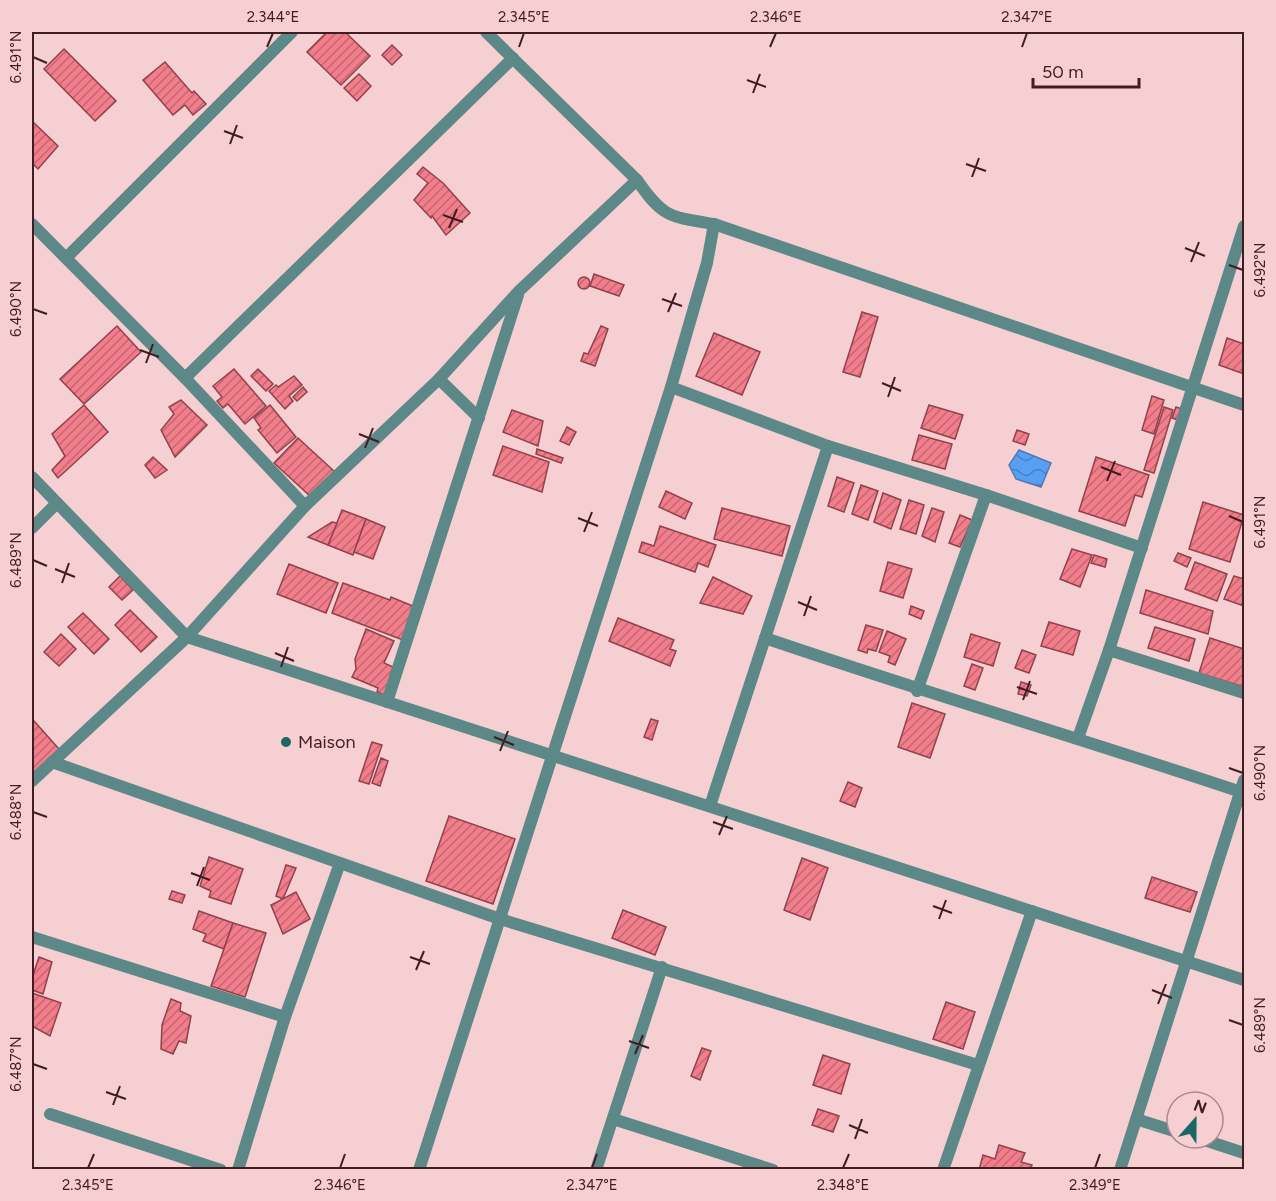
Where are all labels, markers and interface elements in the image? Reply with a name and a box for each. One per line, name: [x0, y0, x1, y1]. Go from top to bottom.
text: 2.344°E: [247, 8, 299, 26]
text: 2.345°E: [498, 8, 550, 26]
text: 2.346°E: [750, 8, 802, 26]
text: 2.347°E: [1001, 8, 1053, 26]
text: 6.491°N: [7, 31, 25, 83]
scale bar: [1033, 51, 1140, 89]
text: 50 m: [1042, 61, 1084, 83]
text: 6.492°N: [1251, 243, 1269, 297]
text: 6.490°N: [7, 281, 25, 337]
text: 6.491°N: [1251, 496, 1269, 548]
text: 6.489°N: [7, 532, 25, 588]
place label: Maison: [298, 731, 355, 753]
marker: Maison: [279, 735, 293, 749]
text: 6.490°N: [1251, 745, 1269, 801]
text: 6.488°N: [7, 784, 25, 840]
text: 6.489°N: [1251, 997, 1269, 1053]
text: 6.487°N: [7, 1036, 25, 1092]
north arrow: [1165, 1090, 1225, 1150]
text: N: [1191, 1095, 1209, 1118]
text: 2.345°E: [62, 1176, 114, 1194]
text: 2.346°E: [314, 1176, 366, 1194]
text: 2.347°E: [566, 1176, 618, 1194]
text: 2.348°E: [817, 1176, 869, 1194]
text: 2.349°E: [1069, 1176, 1121, 1194]

